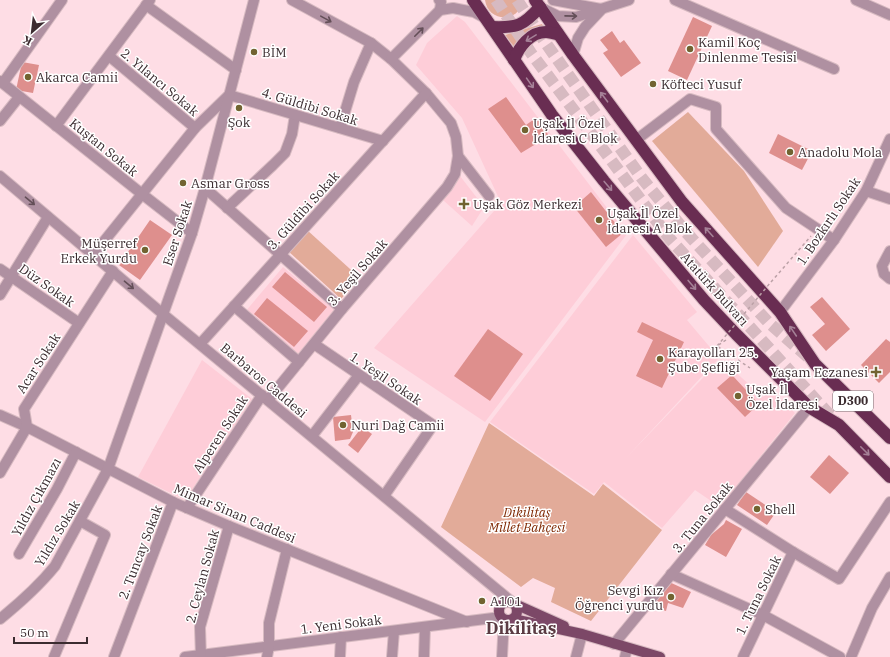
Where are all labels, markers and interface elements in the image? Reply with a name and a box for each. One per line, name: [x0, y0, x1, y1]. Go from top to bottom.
north arrow: [12, 12, 52, 52]
one-way arrow: [564, 12, 577, 20]
one-way arrow: [320, 15, 332, 23]
one-way arrow: [414, 27, 424, 37]
text: K: [20, 32, 34, 49]
one-way arrow: [525, 34, 537, 42]
place label: Kamil Koç Dinlenme Tesisi: [698, 34, 797, 66]
place label: BİM: [262, 44, 287, 61]
marker: Kamil Koç Dinlenme Tesisi: [685, 44, 695, 54]
street label: 2. Yılancı Sokak: [117, 45, 202, 120]
marker: BİM: [249, 47, 259, 57]
place label: Akarca Camii: [36, 69, 118, 86]
marker: Akarca Camii: [23, 72, 33, 82]
place label: Köfteci Yusuf: [661, 76, 743, 93]
one-way arrow: [526, 77, 534, 88]
marker: Köfteci Yusuf: [648, 79, 658, 89]
street label: 4. Güldibi Sokak: [260, 84, 360, 129]
one-way arrow: [600, 91, 608, 102]
marker: Şok: [234, 103, 244, 113]
place label: Şok: [228, 114, 251, 131]
street label: Kuştan Sokak: [66, 115, 142, 181]
place label: Uşak İl Özel İdaresi C Blok: [533, 115, 618, 147]
marker: Uşak İl Özel İdaresi C Blok: [520, 125, 530, 135]
place label: Anadolu Mola: [798, 144, 882, 161]
marker: Anadolu Mola: [785, 147, 795, 157]
street label: 3. Güldibi Sokak: [264, 167, 343, 253]
street label: 1. Bozkırlı Sokak: [793, 174, 864, 269]
place label: Asmar Gross: [191, 175, 270, 192]
marker: Asmar Gross: [178, 178, 188, 188]
one-way arrow: [604, 181, 613, 191]
place label: Uşak Göz Merkezi: [473, 196, 582, 213]
one-way arrow: [24, 197, 35, 206]
street label: Eser Sokak: [159, 198, 196, 268]
marker: Uşak Göz Merkezi: [458, 198, 470, 210]
place label: Uşak İl Özel İdaresi A Blok: [607, 205, 693, 237]
marker: Uşak İl Özel İdaresi A Blok: [594, 215, 604, 225]
one-way arrow: [705, 227, 714, 238]
place label: Müşerref Erkek Yurdu: [60, 235, 139, 267]
street label: 3. Yeşil Sokak: [324, 235, 391, 309]
marker: Müşerref Erkek Yurdu: [140, 245, 150, 255]
street label: Atatürk Bulvarı: [677, 249, 752, 330]
street label: Düz Sokak: [16, 260, 78, 311]
one-way arrow: [124, 280, 135, 289]
one-way arrow: [688, 280, 697, 291]
one-way arrow: [789, 326, 797, 337]
street label: Acar Sokak: [13, 330, 64, 397]
street label: Barbaros Caddesi: [217, 339, 310, 421]
place label: Karayolları 25. Şube Şefliği: [668, 344, 758, 376]
street label: 1. Yeşil Sokak: [346, 348, 425, 409]
marker: Karayolları 25. Şube Şefliği: [655, 354, 665, 364]
place label: Yaşam Eczanesi: [770, 364, 868, 381]
marker: Yaşam Eczanesi: [871, 367, 881, 377]
place label: Uşak İl Özel İdaresi: [746, 381, 818, 413]
marker: Uşak İl Özel İdaresi: [733, 391, 743, 401]
road number: D300: [833, 391, 873, 411]
street label: Alperen Sokak: [189, 392, 252, 476]
place label: Nuri Dağ Camii: [351, 417, 444, 434]
marker: Nuri Dağ Camii: [338, 420, 348, 430]
one-way arrow: [860, 446, 870, 456]
street label: Yıldız Çıkmazı: [8, 455, 65, 540]
street label: 3. Tuna Sokak: [669, 478, 736, 556]
street label: Mimar Sinan Caddesi: [171, 480, 298, 547]
street label: Yıldız Sokak: [31, 497, 84, 570]
place label: Shell: [765, 501, 796, 518]
street label: 2. Tuncay Sokak: [115, 502, 166, 602]
park label: Dikilitaş Millet Bahçesi: [488, 504, 566, 536]
marker: Shell: [752, 504, 762, 514]
street label: 2. Ceylan Sokak: [182, 527, 223, 625]
street label: 1. Tuna Sokak: [732, 552, 785, 638]
place label: Sevgi Kız Öğrenci yurdu: [575, 582, 663, 614]
marker: Sevgi Kız Öğrenci yurdu: [666, 592, 676, 602]
place label: A101: [490, 593, 522, 610]
marker: A101: [477, 596, 487, 606]
street label: 1. Yeni Sokak: [300, 611, 383, 638]
district label: Dikilitaş: [486, 617, 556, 639]
scale bar: [14, 619, 87, 645]
text: 50 m: [20, 625, 49, 640]

